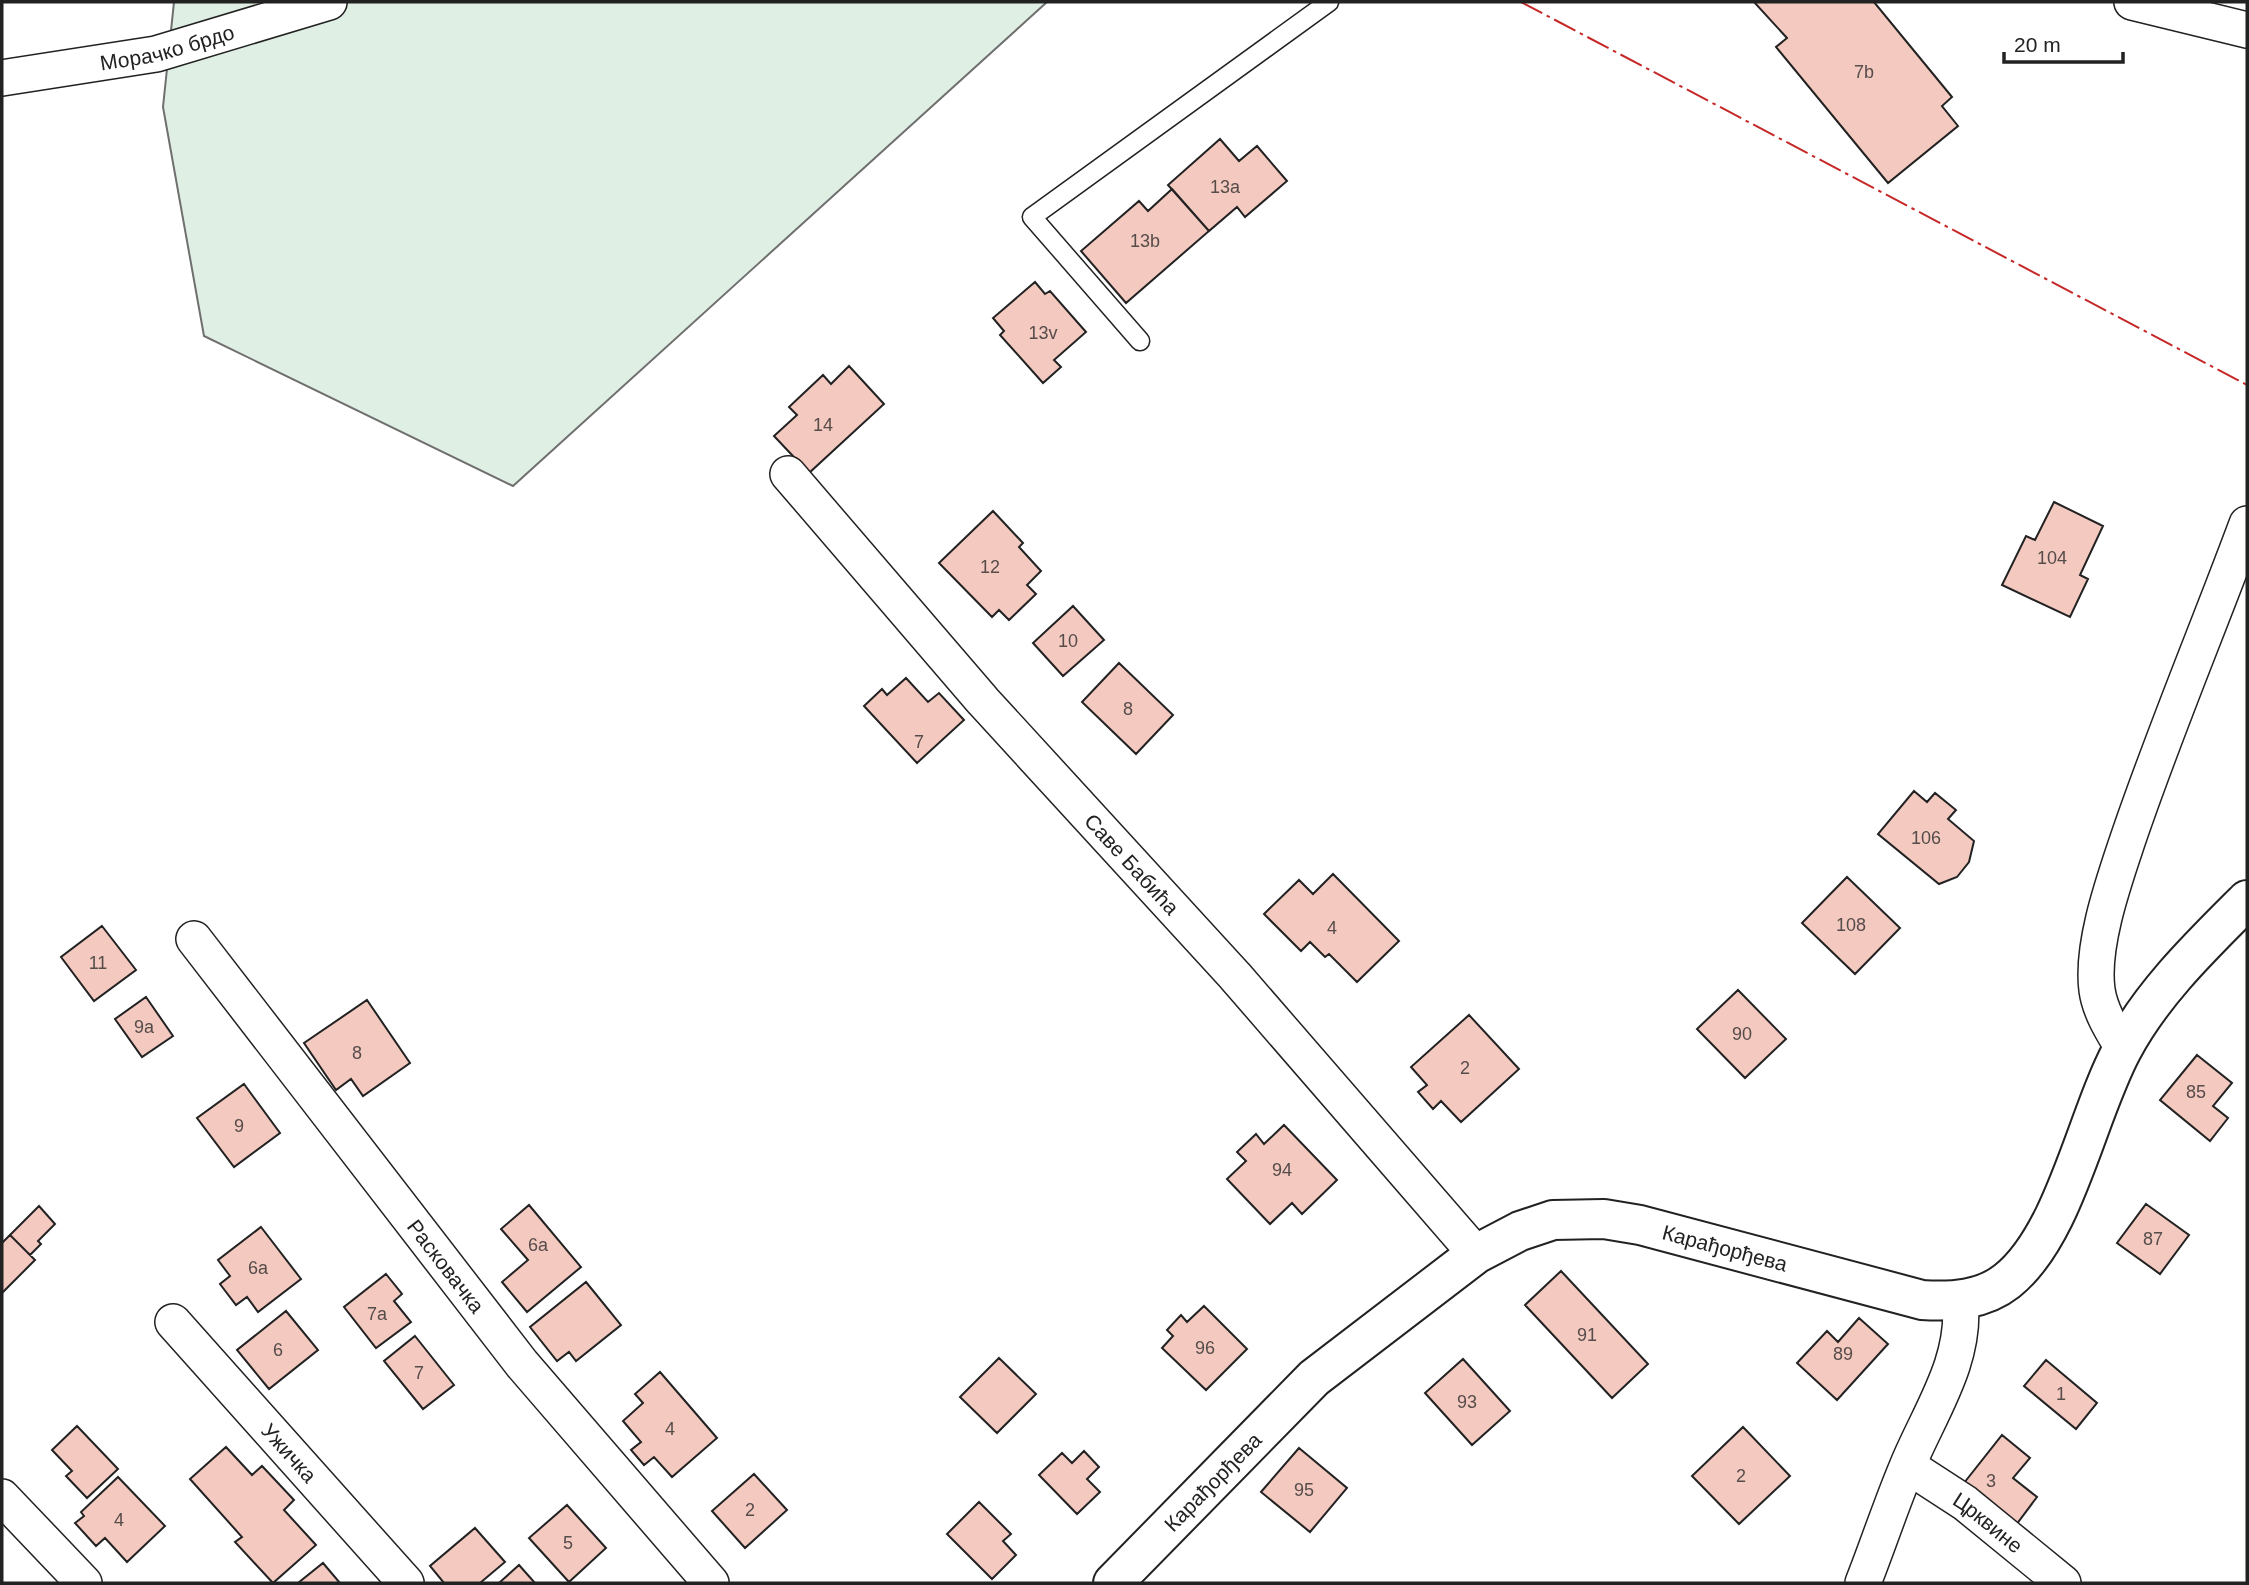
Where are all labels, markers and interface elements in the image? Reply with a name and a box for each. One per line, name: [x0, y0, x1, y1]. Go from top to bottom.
street label: Морачко брдо: [98, 20, 237, 74]
scale bar: [2004, 21, 2123, 65]
text: 20 m: [2014, 33, 2061, 56]
house number: 7b: [1854, 62, 1874, 82]
house number: 13a: [1210, 177, 1241, 197]
house number: 13b: [1130, 231, 1160, 251]
house number: 13v: [1028, 323, 1058, 343]
house number: 14: [813, 415, 833, 435]
house number: 104: [2037, 548, 2067, 568]
house number: 12: [980, 557, 1000, 577]
house number: 10: [1058, 631, 1078, 651]
house number: 8: [1123, 699, 1133, 719]
house number: 7: [914, 732, 924, 752]
street label: Саве Бабића: [1080, 809, 1184, 919]
house number: 106: [1911, 828, 1941, 848]
house number: 108: [1836, 915, 1866, 935]
house number: 4: [1327, 918, 1337, 938]
house number: 11: [89, 953, 107, 973]
house number: 9a: [134, 1017, 155, 1037]
house number: 90: [1732, 1024, 1752, 1044]
house number: 8: [352, 1043, 362, 1063]
house number: 2: [1460, 1058, 1470, 1078]
house number: 85: [2186, 1082, 2206, 1102]
house number: 9: [234, 1116, 244, 1136]
house number: 94: [1272, 1160, 1292, 1180]
street label: Расковачка: [403, 1215, 490, 1317]
street label: Карађорђева: [1660, 1220, 1790, 1275]
house number: 87: [2143, 1229, 2163, 1249]
house number: 6a: [528, 1235, 549, 1255]
house number: 6a: [248, 1258, 269, 1278]
house number: 7a: [367, 1304, 388, 1324]
house number: 91: [1577, 1325, 1597, 1345]
house number: 96: [1195, 1338, 1215, 1358]
house number: 6: [273, 1340, 283, 1360]
house number: 89: [1833, 1344, 1853, 1364]
house number: 7: [414, 1363, 424, 1383]
house number: 1: [2056, 1384, 2066, 1404]
house number: 93: [1457, 1392, 1477, 1412]
street label: Ужичка: [257, 1419, 322, 1487]
house number: 4: [665, 1419, 675, 1439]
street label: Карађорђева: [1159, 1428, 1266, 1535]
house number: 2: [1736, 1466, 1746, 1486]
house number: 3: [1986, 1471, 1996, 1491]
house number: 95: [1294, 1480, 1314, 1500]
street label: Црквине: [1949, 1487, 2028, 1557]
house number: 2: [745, 1500, 755, 1520]
house number: 4: [114, 1510, 124, 1530]
house number: 5: [563, 1533, 573, 1553]

